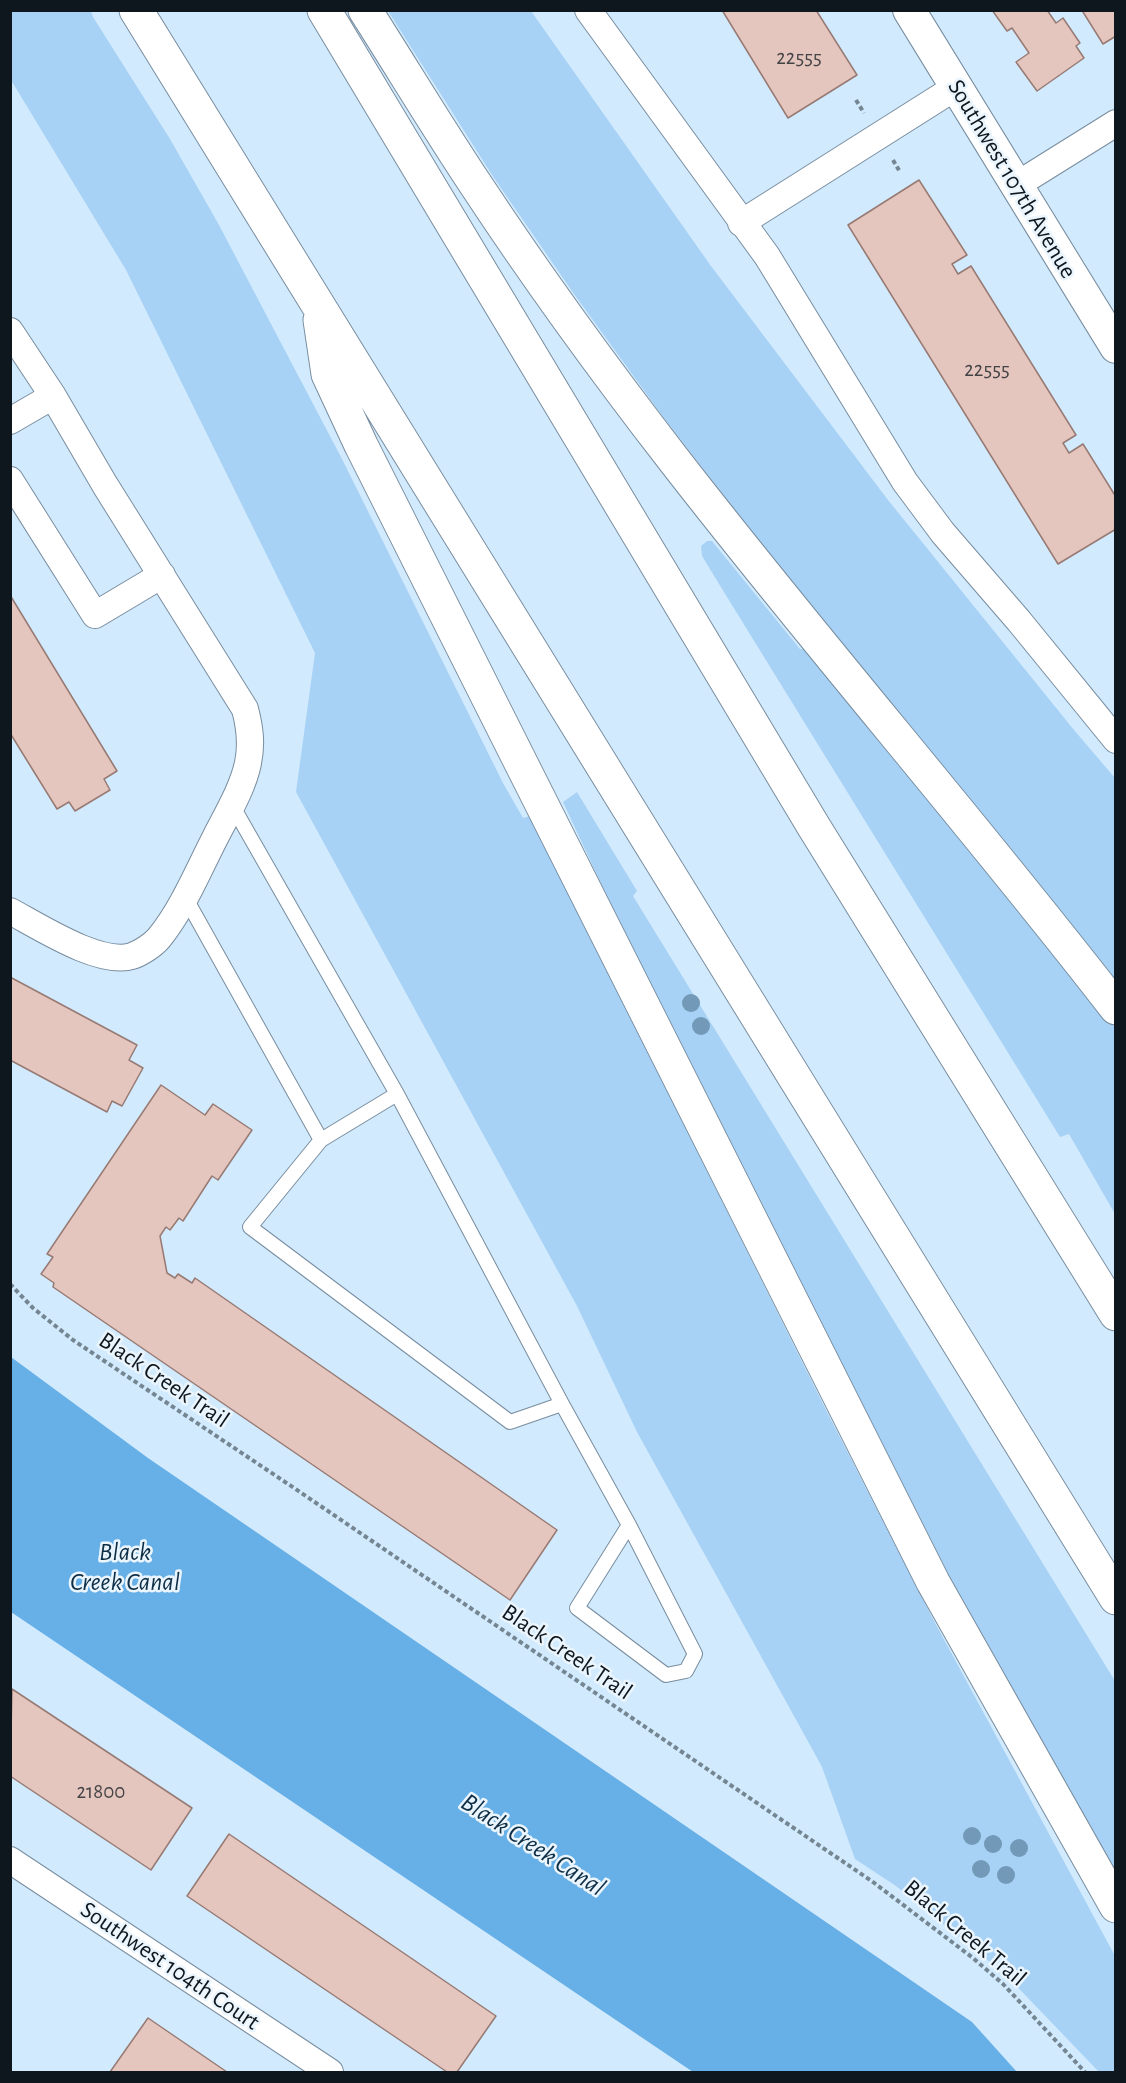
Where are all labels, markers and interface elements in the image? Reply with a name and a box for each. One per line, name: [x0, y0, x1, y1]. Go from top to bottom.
house number: 22555: [776, 45, 822, 71]
street label: Southwest 107th Avenue: [941, 74, 1083, 284]
house number: 22555: [964, 357, 1010, 383]
street label: Black Creek Trail: [93, 1326, 235, 1434]
water label: Black Creek Canal: [70, 1536, 180, 1598]
street label: Black Creek Trail: [496, 1598, 638, 1706]
house number: 21800: [77, 1779, 125, 1805]
water label: Black Creek Canal: [455, 1787, 611, 1903]
street label: Black Creek Trail: [898, 1873, 1032, 1993]
street label: Southwest 104th Court: [75, 1895, 265, 2037]

